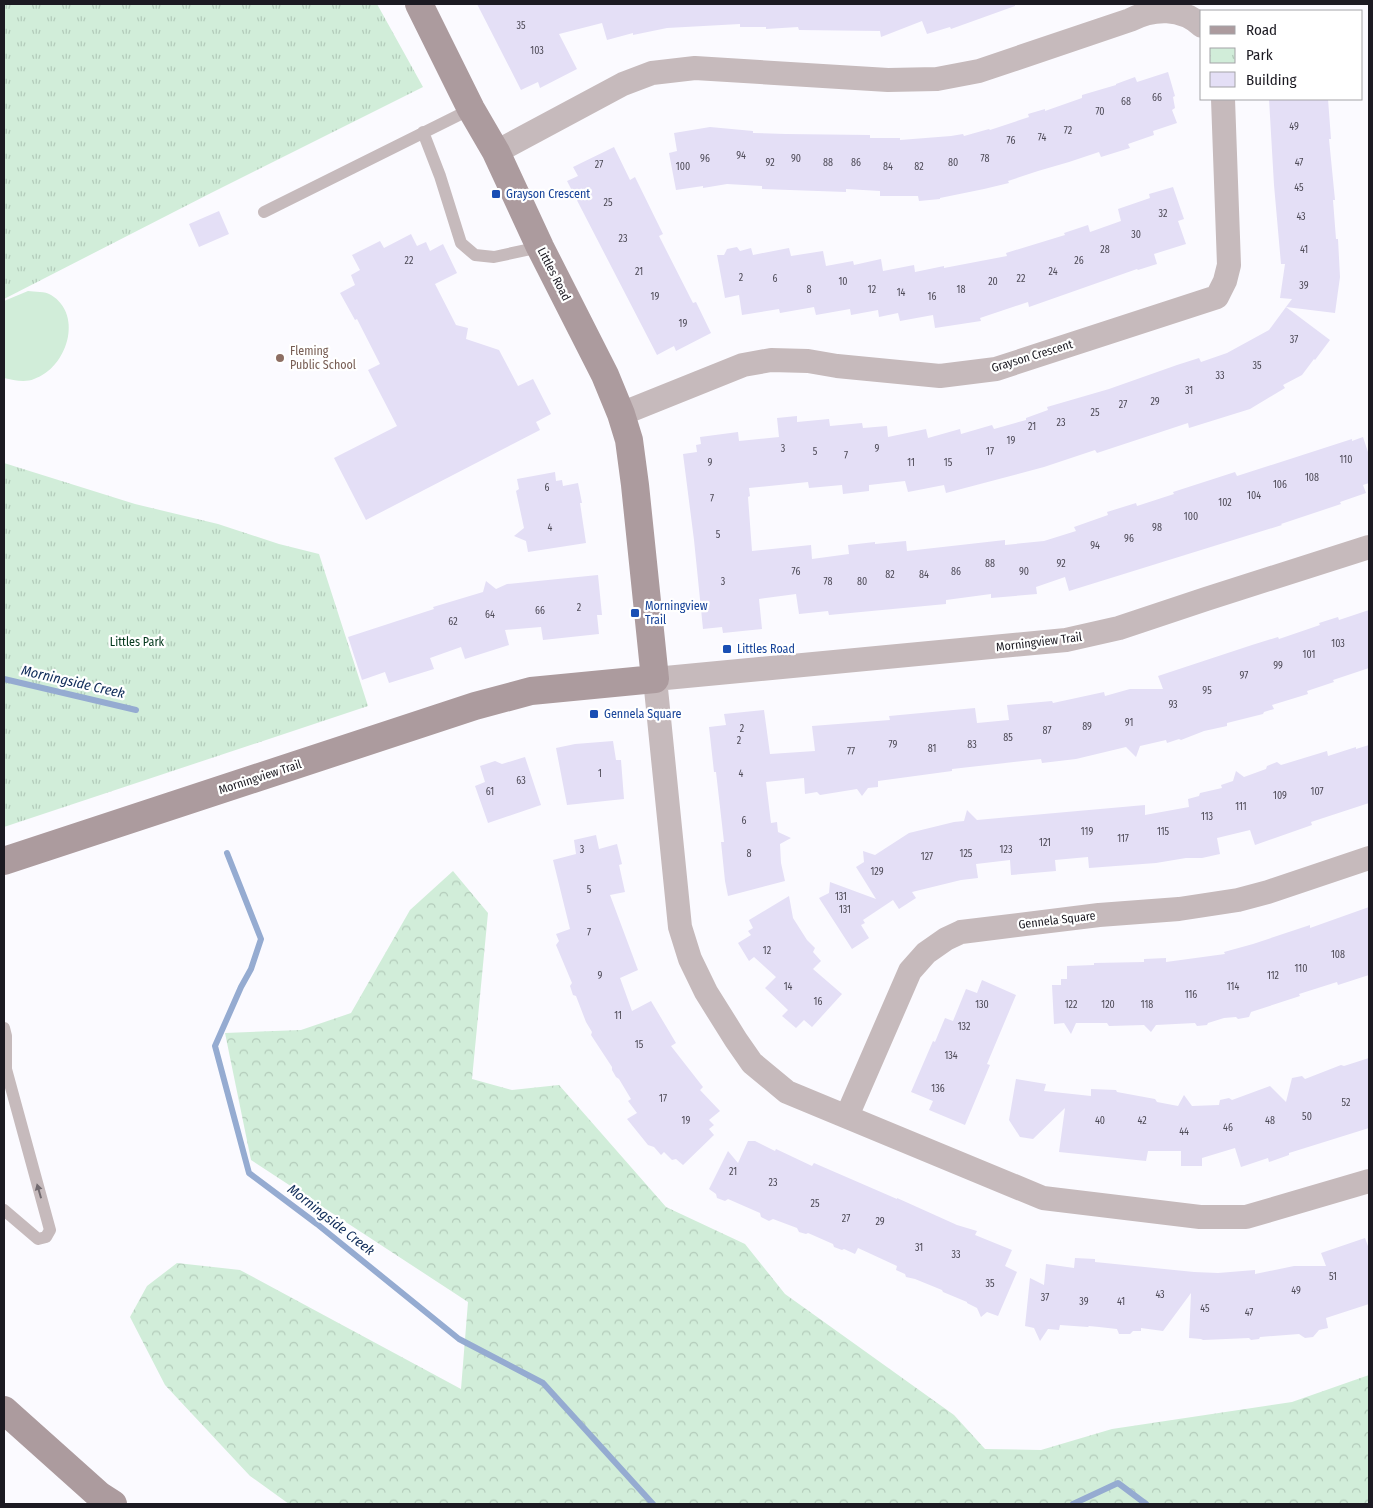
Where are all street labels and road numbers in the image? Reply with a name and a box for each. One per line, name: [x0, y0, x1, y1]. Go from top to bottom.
street label: Littles Road: [535, 245, 573, 303]
street label: Grayson Crescent: [990, 337, 1074, 375]
street label: Morningview Trail: [995, 630, 1083, 654]
street label: Morningview Trail: [217, 757, 303, 797]
street label: Gennela Square: [1018, 908, 1096, 932]

